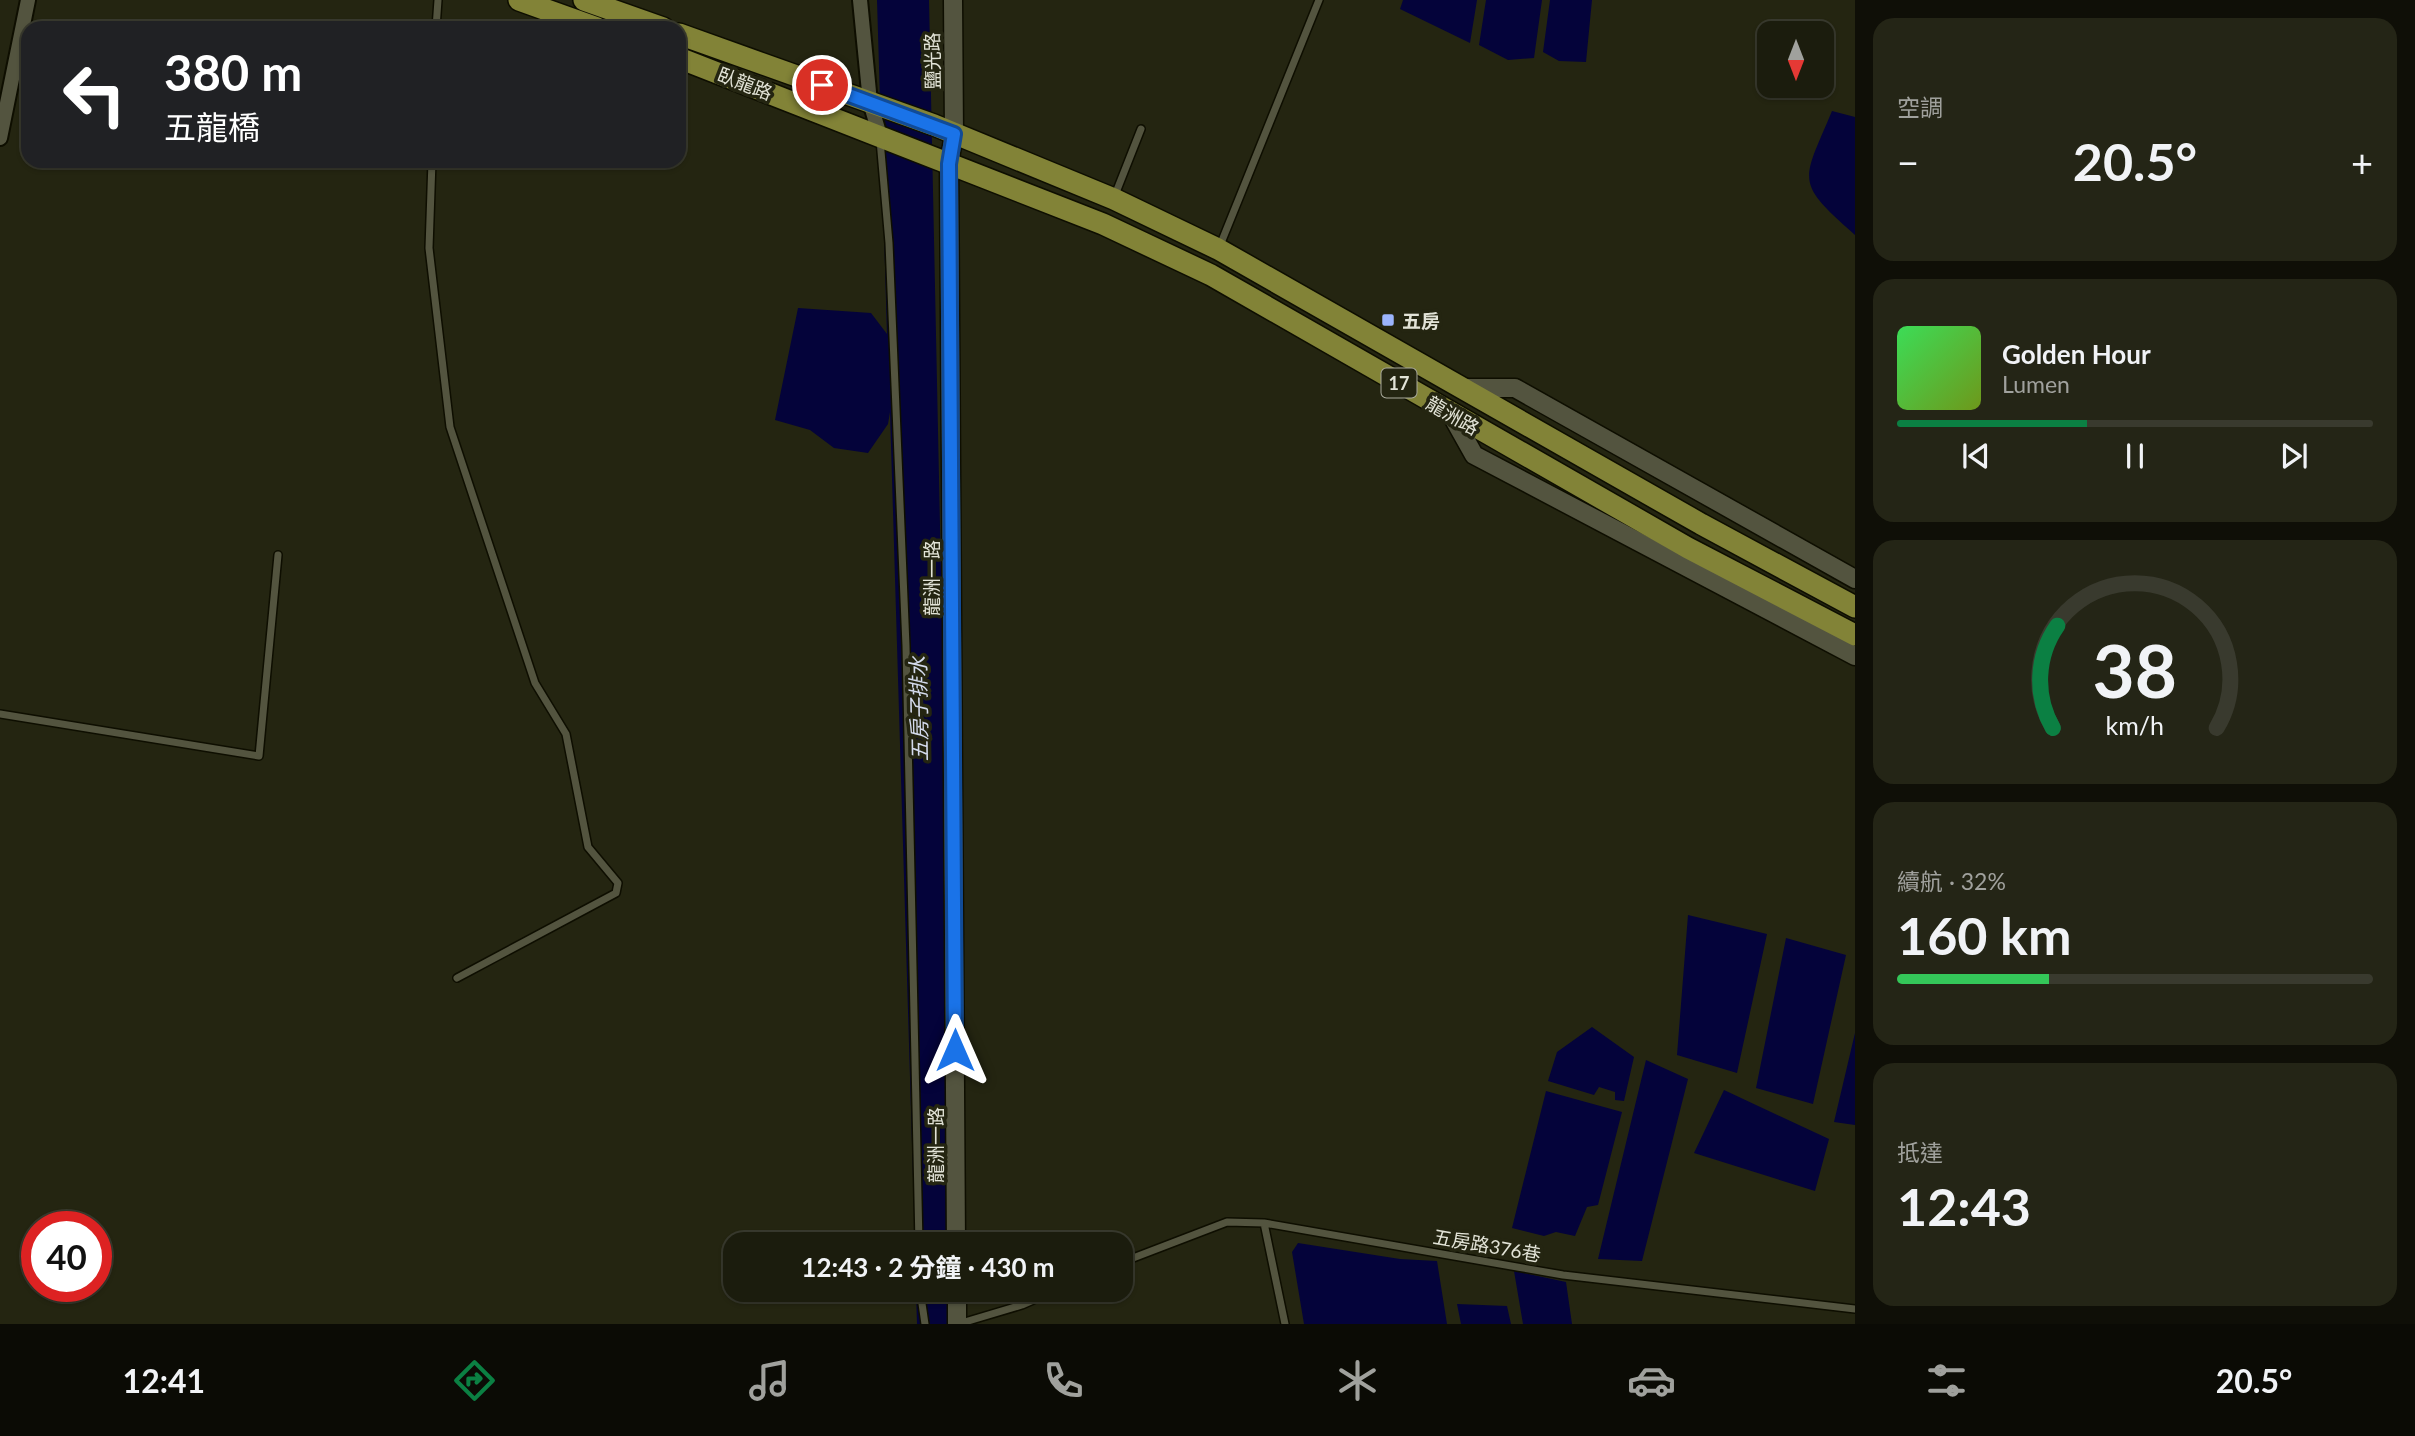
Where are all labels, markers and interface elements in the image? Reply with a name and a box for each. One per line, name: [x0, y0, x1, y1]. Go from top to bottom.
north arrow: [1757, 21, 1834, 98]
map controls: [1757, 21, 1834, 98]
street label: 鹽光路: [920, 32, 944, 90]
text: 380 m: [164, 43, 302, 101]
icon: left: [49, 49, 140, 140]
pin: [792, 55, 852, 115]
street label: 臥龍路: [714, 62, 776, 104]
icon: arrive: [803, 66, 841, 104]
text: 空調: [1897, 93, 1943, 121]
text: 五龍橋: [164, 107, 260, 146]
text: 20.5°: [2073, 130, 2197, 192]
text: −: [1897, 139, 1919, 185]
text: +: [2351, 139, 2373, 185]
place label: 五房: [1402, 309, 1440, 332]
marker: 五房: [1380, 312, 1396, 328]
text: Golden Hour: [2002, 338, 2151, 370]
road number: 17: [1382, 368, 1416, 398]
text: Lumen: [2002, 370, 2070, 398]
street label: 龍洲路: [1423, 391, 1483, 439]
icon: previous: [1957, 437, 1995, 475]
icon: pause: [2116, 437, 2154, 475]
icon: next: [2275, 437, 2313, 475]
street label: 龍洲一路: [920, 540, 943, 616]
text: 38: [2093, 626, 2177, 714]
water label: 五房子排水: [905, 655, 931, 762]
text: km/h: [2106, 710, 2164, 740]
text: 續航 · 32%: [1897, 867, 2006, 895]
text: 160 km: [1897, 904, 2071, 966]
position arrow: [918, 1013, 992, 1087]
street label: 龍洲一路: [924, 1107, 947, 1183]
text: 抵達: [1897, 1138, 1943, 1166]
text: 12:43: [1897, 1175, 2031, 1237]
speed limit sign: 40: [21, 1211, 112, 1302]
street label: 五房路376巷: [1431, 1224, 1543, 1266]
text: 12:43 · 2 分鐘 · 430 m: [801, 1251, 1055, 1283]
icon: directions: [450, 1356, 499, 1405]
icon: music: [745, 1356, 794, 1405]
icon: phone: [1039, 1356, 1088, 1405]
icon: climate: [1333, 1356, 1382, 1405]
icon: car: [1627, 1356, 1676, 1405]
icon: filters: [1922, 1356, 1971, 1405]
text: 12:41: [123, 1361, 205, 1400]
text: 20.5°: [2216, 1361, 2292, 1400]

